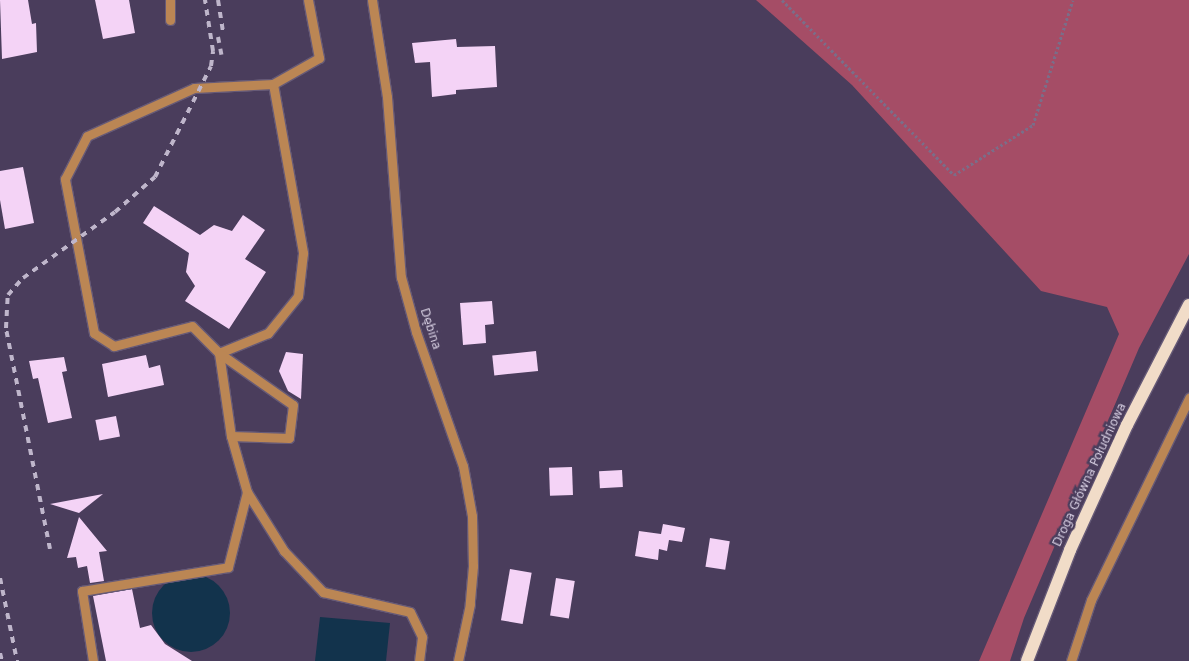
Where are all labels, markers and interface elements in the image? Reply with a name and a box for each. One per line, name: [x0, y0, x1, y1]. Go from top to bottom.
street label: Dębina: [417, 307, 443, 351]
street label: Droga Główna Południowa: [1050, 401, 1130, 549]

